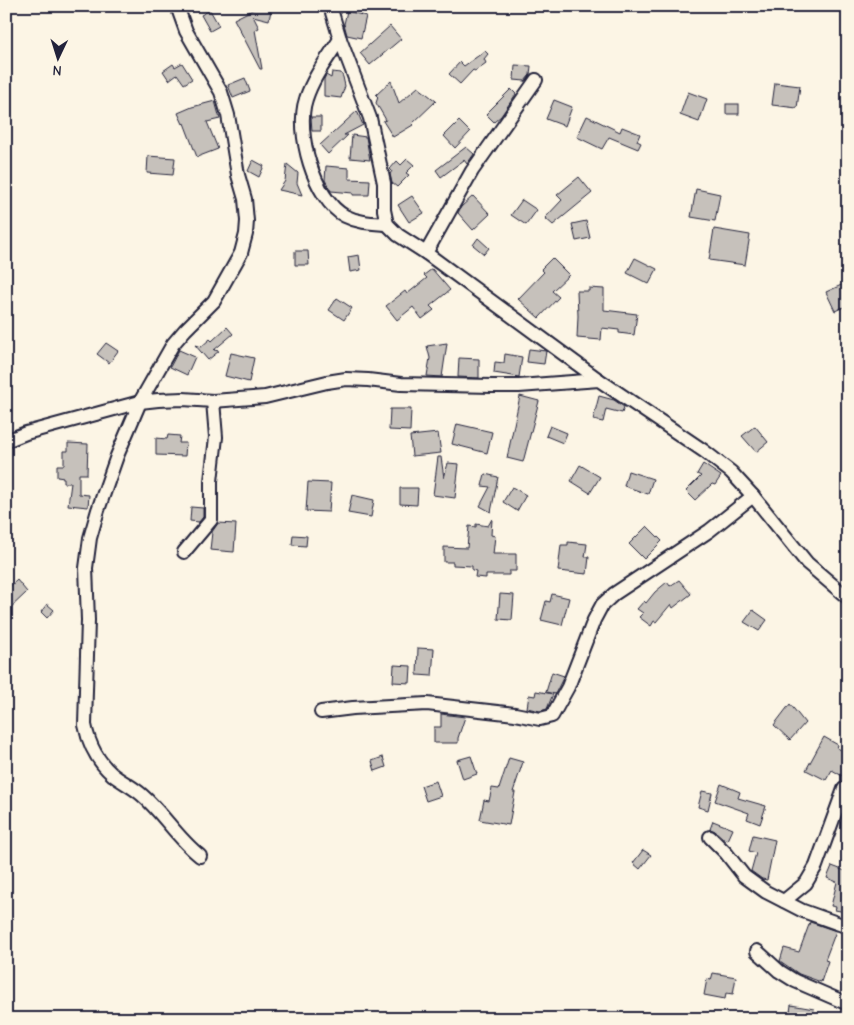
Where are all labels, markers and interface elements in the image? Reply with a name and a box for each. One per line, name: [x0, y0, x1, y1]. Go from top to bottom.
north arrow: [32, 32, 82, 82]
text: N: [52, 62, 62, 79]

